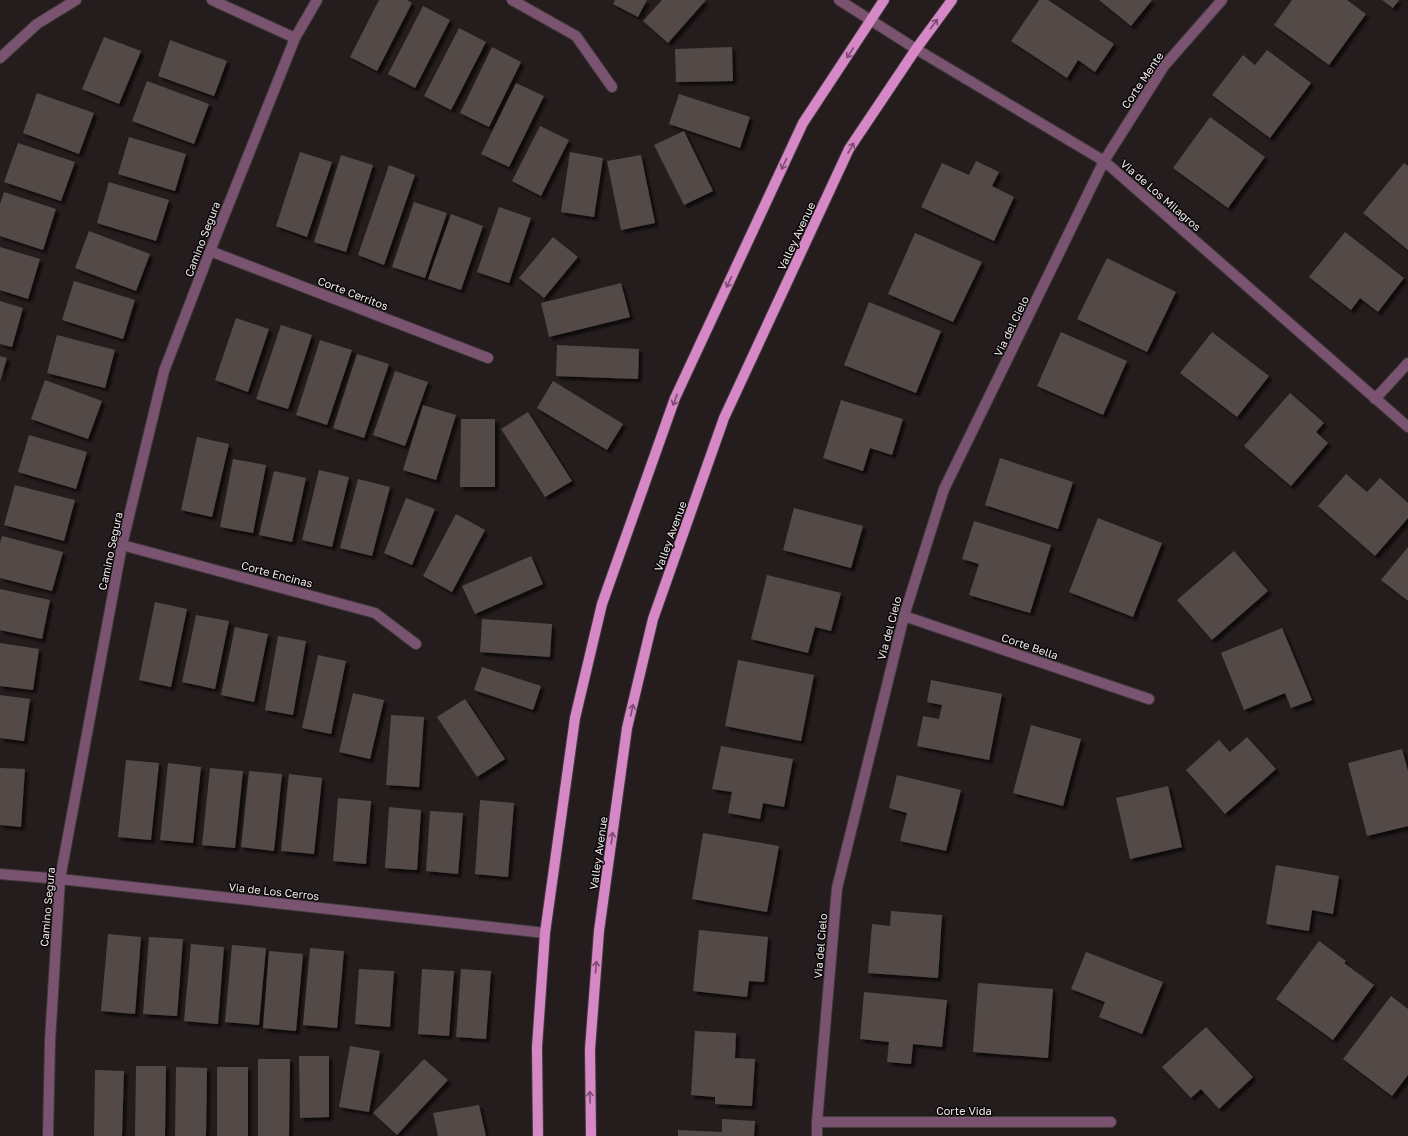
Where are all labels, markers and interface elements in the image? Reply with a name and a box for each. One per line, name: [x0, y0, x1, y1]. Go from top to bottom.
one-way arrow: [930, 19, 938, 30]
one-way arrow: [845, 47, 854, 58]
street label: Corte Mente: [1118, 49, 1166, 111]
one-way arrow: [847, 142, 855, 154]
street label: Via de Los Milagros: [1118, 157, 1204, 233]
one-way arrow: [780, 158, 787, 170]
street label: Camino Segura: [182, 199, 222, 279]
street label: Valley Avenue: [775, 200, 817, 272]
street label: Corte Cerritos: [316, 274, 390, 312]
one-way arrow: [725, 276, 732, 288]
street label: Via del Cielo: [991, 293, 1031, 358]
one-way arrow: [670, 394, 678, 406]
street label: Valley Avenue: [651, 499, 689, 573]
street label: Camino Segura: [95, 511, 125, 591]
street label: Corte Encinas: [240, 558, 314, 590]
street label: Via del Cielo: [874, 594, 904, 661]
street label: Corte Bella: [1000, 630, 1060, 662]
one-way arrow: [628, 704, 636, 717]
street label: Valley Avenue: [586, 816, 610, 890]
one-way arrow: [608, 832, 616, 845]
street label: Camino Segura: [37, 867, 57, 947]
street label: Via de Los Cerros: [228, 880, 320, 902]
street label: Via del Cielo: [811, 912, 829, 979]
one-way arrow: [592, 961, 600, 974]
one-way arrow: [587, 1091, 594, 1104]
street label: Corte Vida: [936, 1104, 992, 1117]

